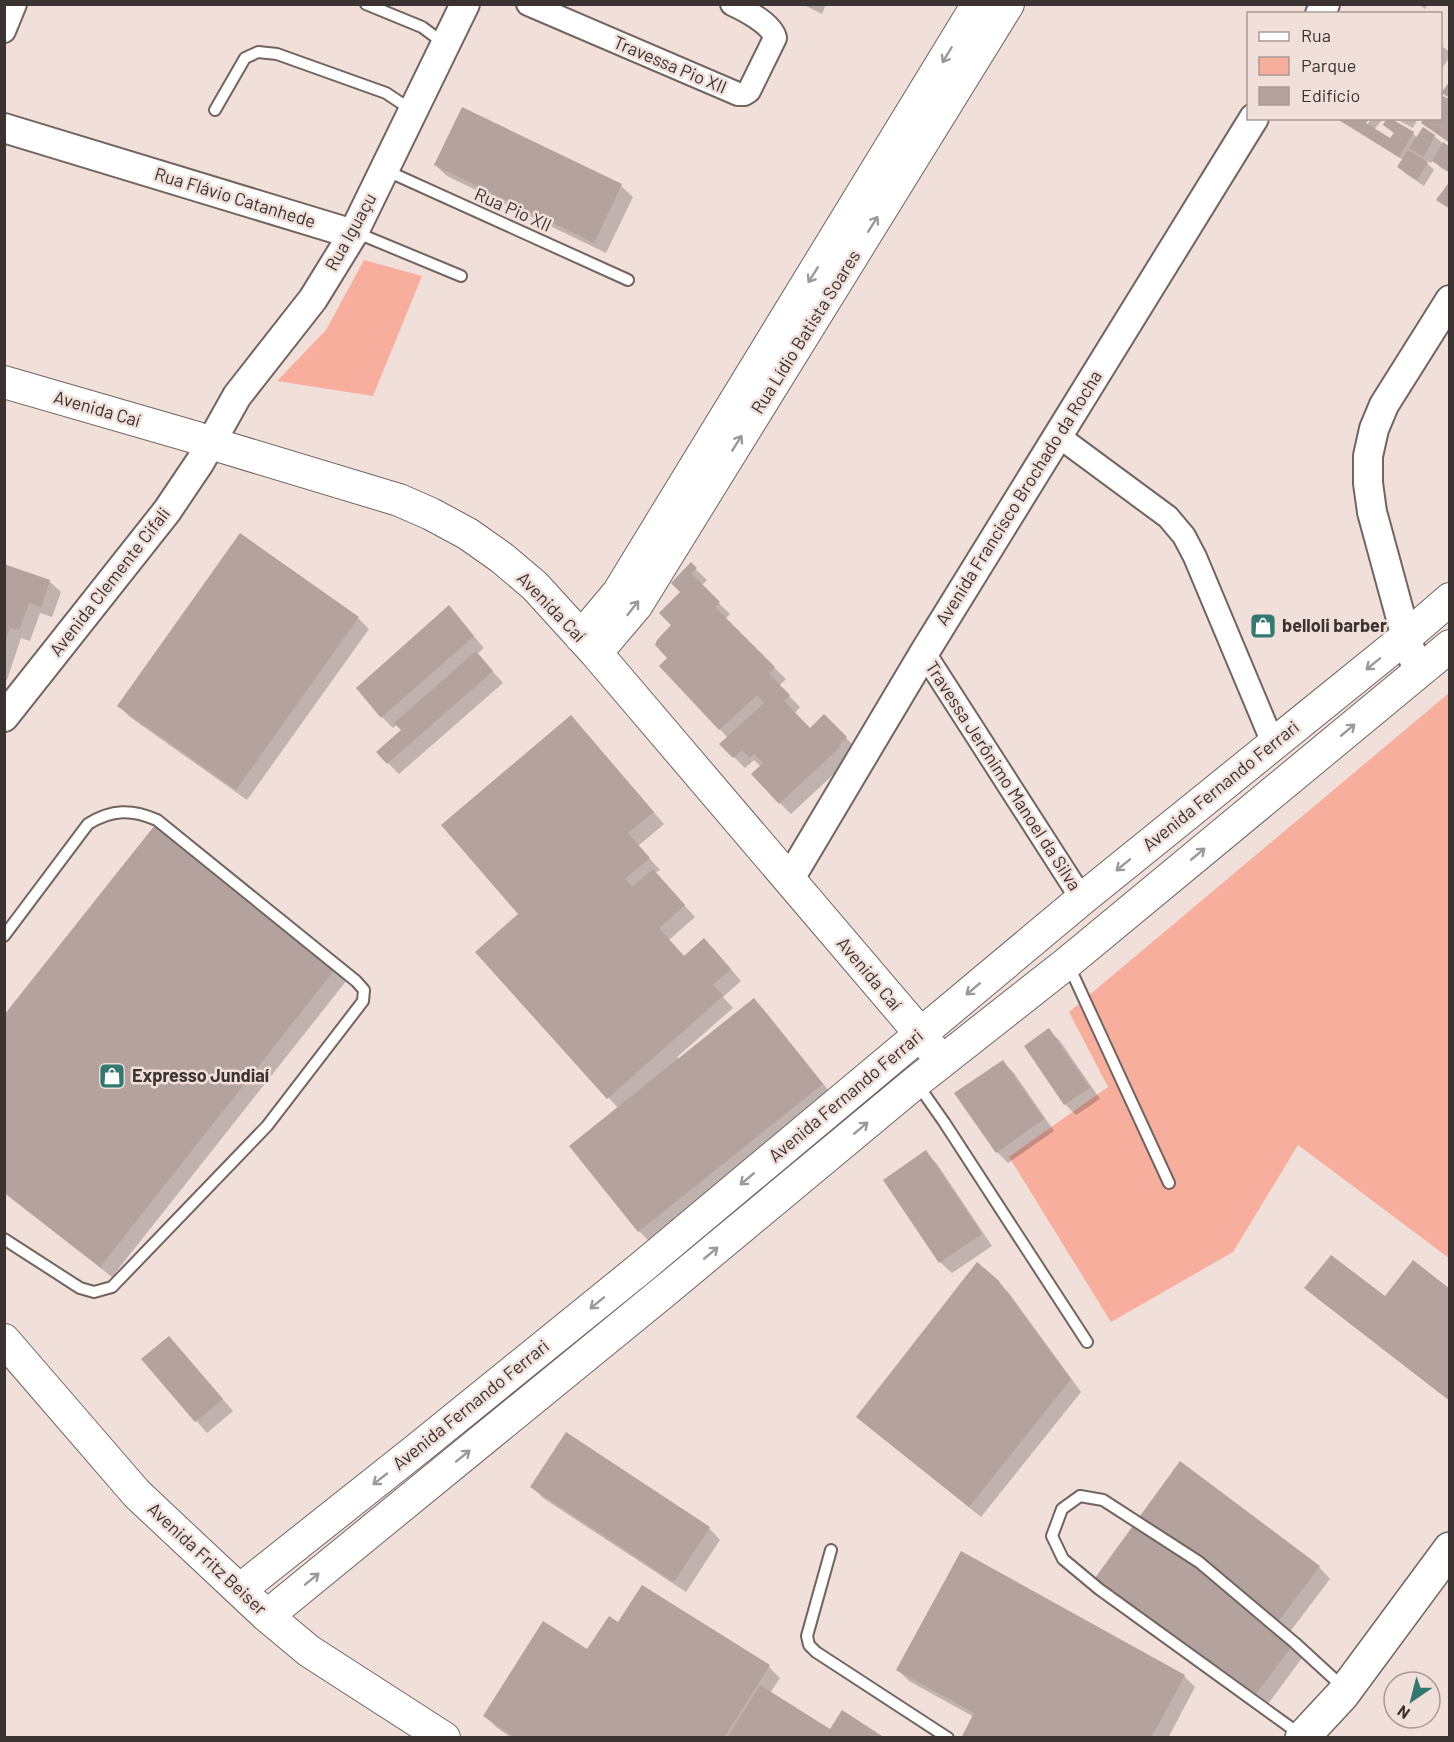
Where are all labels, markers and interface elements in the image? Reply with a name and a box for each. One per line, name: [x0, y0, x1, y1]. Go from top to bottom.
legend: [1247, 12, 1442, 120]
text: Rua: [1301, 24, 1331, 46]
street label: Travessa Pio XII: [610, 30, 730, 98]
one-way arrow: [941, 46, 953, 63]
text: Parque: [1301, 54, 1356, 76]
text: Edifício: [1301, 84, 1360, 106]
street label: Rua Flávio Catanhede: [152, 162, 319, 232]
street label: Rua Pio XII: [471, 182, 555, 236]
street label: Rua Iguaçu: [320, 189, 380, 274]
one-way arrow: [868, 216, 880, 233]
street label: Rua Lídio Batista Soares: [746, 246, 865, 417]
one-way arrow: [807, 266, 819, 283]
street label: Avenida Francisco Brochado da Rocha: [930, 366, 1106, 629]
street label: Avenida Caí: [51, 385, 143, 431]
one-way arrow: [732, 435, 744, 452]
street label: Avenida Clemente Cifali: [44, 503, 174, 660]
street label: Avenida Caí: [513, 567, 591, 646]
one-way arrow: [627, 601, 640, 617]
shop icon: belloli barber: [1248, 611, 1278, 641]
place label: belloli barber: [1282, 614, 1387, 636]
street label: Travessa Jerônimo Manoel da Silva: [921, 657, 1086, 894]
one-way arrow: [1365, 657, 1381, 670]
street label: Avenida Fernando Ferrari: [1138, 715, 1303, 855]
one-way arrow: [1340, 723, 1356, 736]
one-way arrow: [1190, 848, 1206, 861]
one-way arrow: [1115, 859, 1131, 872]
street label: Avenida Caí: [833, 932, 907, 1015]
one-way arrow: [965, 983, 981, 996]
street label: Avenida Fernando Ferrari: [764, 1024, 927, 1166]
shop icon: Expresso Jundiaí: [97, 1061, 127, 1091]
place label: Expresso Jundiaí: [132, 1064, 270, 1086]
one-way arrow: [853, 1122, 869, 1135]
one-way arrow: [739, 1172, 755, 1185]
one-way arrow: [703, 1246, 718, 1260]
one-way arrow: [589, 1297, 605, 1310]
street label: Avenida Fernando Ferrari: [388, 1334, 553, 1474]
one-way arrow: [455, 1449, 471, 1462]
one-way arrow: [372, 1472, 388, 1485]
street label: Avenida Fritz Beiser: [144, 1497, 272, 1619]
one-way arrow: [304, 1572, 320, 1585]
north arrow: [1382, 1670, 1442, 1730]
text: N: [1393, 1702, 1413, 1724]

